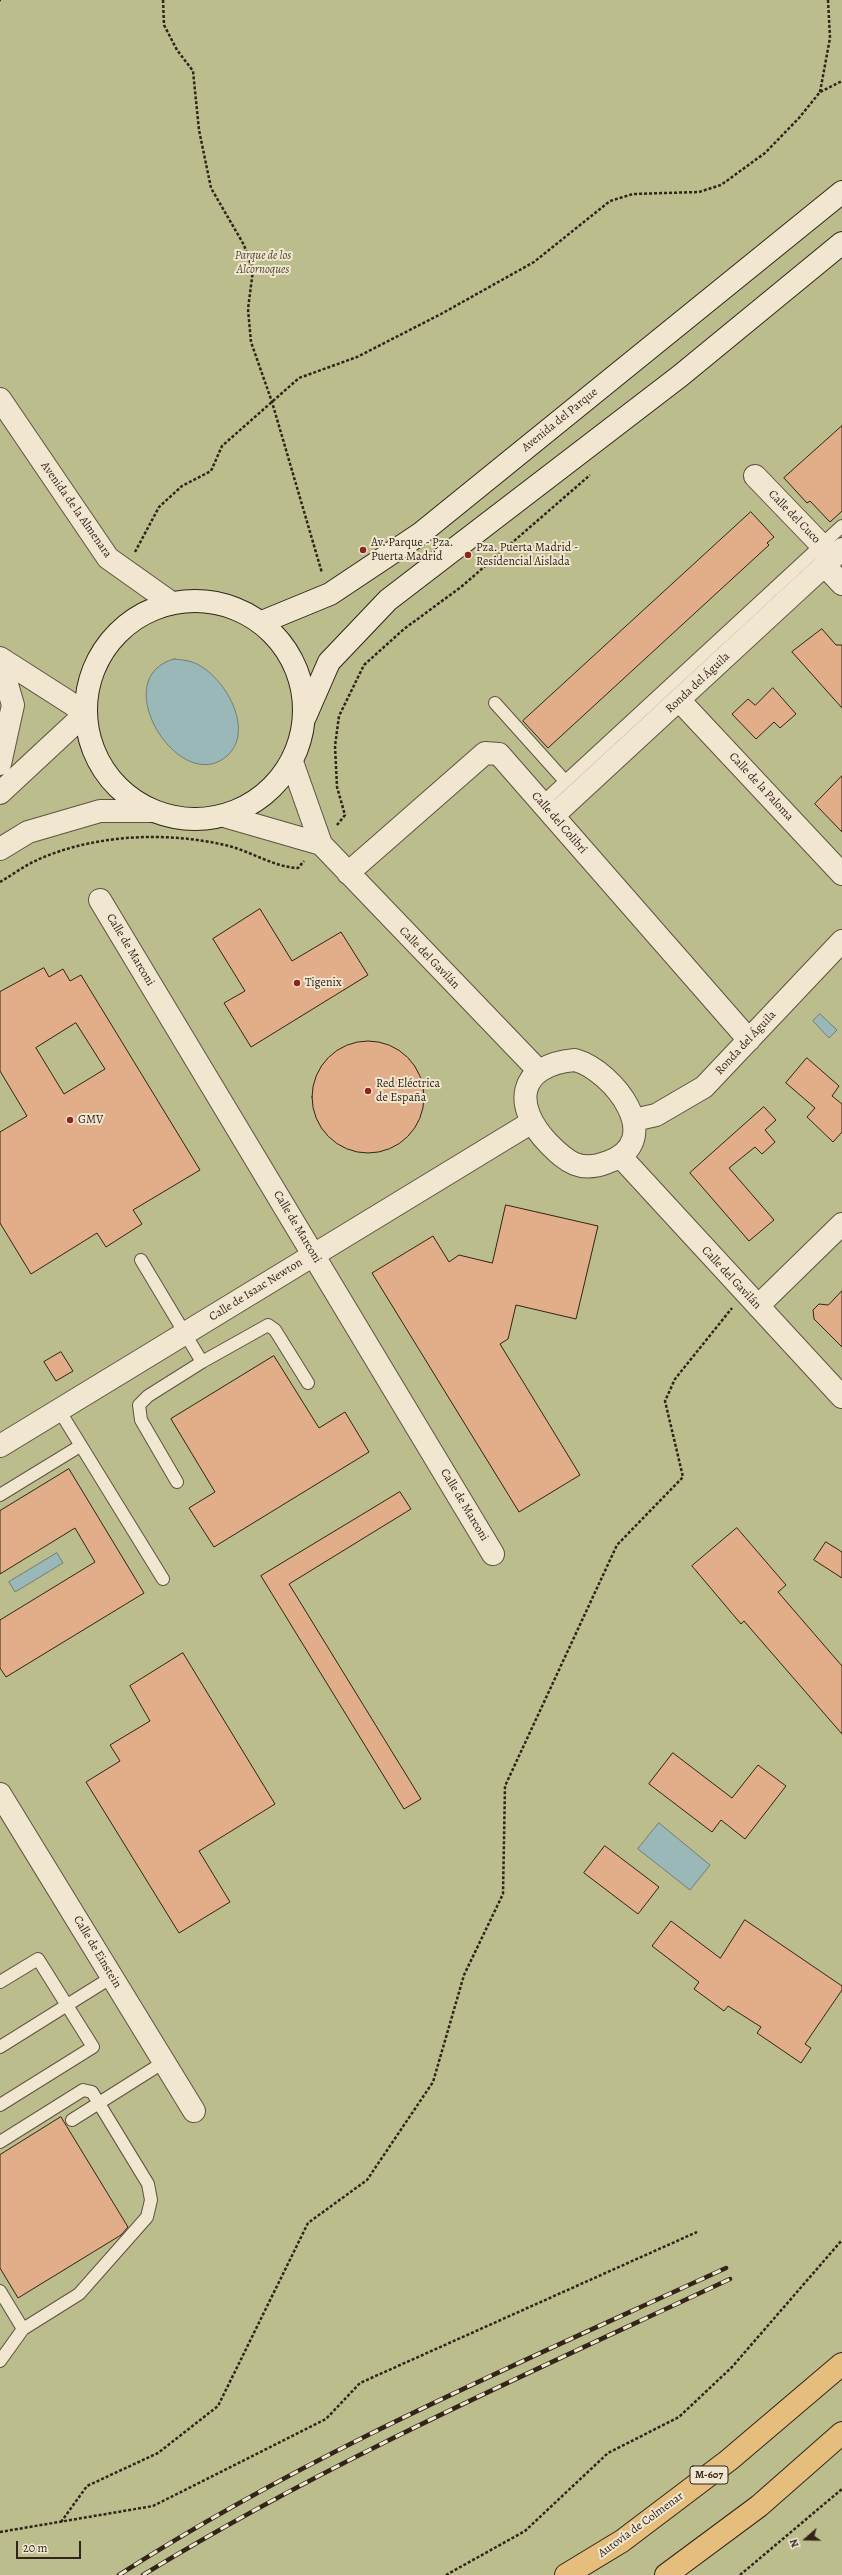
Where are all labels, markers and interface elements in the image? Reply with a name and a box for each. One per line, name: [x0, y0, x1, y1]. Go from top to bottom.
park label: Parque de los Alcornoques: [235, 249, 291, 277]
street label: Avenida del Parque: [519, 385, 601, 455]
street label: Avenida de la Almenara: [37, 459, 115, 561]
street label: Calle del Cuco: [765, 487, 823, 547]
place label: Av. Parque - Pza. Puerta Madrid: [371, 536, 453, 564]
place label: Pza. Puerta Madrid - Residencial Aislada: [476, 541, 578, 569]
marker: Av. Parque - Pza. Puerta Madrid: [358, 545, 368, 555]
marker: Pza. Puerta Madrid - Residencial Aislada: [463, 550, 473, 560]
street label: Ronda del Águila: [663, 650, 733, 716]
street label: Calle de la Paloma: [726, 750, 796, 824]
street label: Calle del Colibrí: [528, 789, 590, 857]
street label: Calle de Marconi: [103, 911, 157, 989]
street label: Calle del Gavilán: [396, 924, 462, 992]
place label: Tigenix: [305, 976, 342, 990]
marker: Tigenix: [292, 978, 302, 988]
street label: Ronda del Águila: [713, 1008, 779, 1078]
place label: Red Eléctrica de España: [376, 1077, 440, 1105]
marker: Red Eléctrica de España: [363, 1086, 373, 1096]
place label: GMV: [78, 1113, 103, 1127]
marker: GMV: [65, 1115, 75, 1125]
street label: Calle de Marconi: [270, 1188, 324, 1266]
street label: Calle del Gavilán: [698, 1244, 764, 1312]
street label: Calle de Isaac Newton: [207, 1255, 305, 1325]
street label: Calle de Marconi: [437, 1466, 491, 1544]
street label: Calle de Einstein: [70, 1913, 124, 1991]
road number: M-607: [690, 2466, 728, 2484]
street label: Autovía de Colmenar: [595, 2489, 687, 2561]
north arrow: [786, 2519, 826, 2559]
scale bar: [18, 2533, 83, 2559]
text: N: [786, 2537, 803, 2550]
text: 20 m: [23, 2540, 47, 2556]

